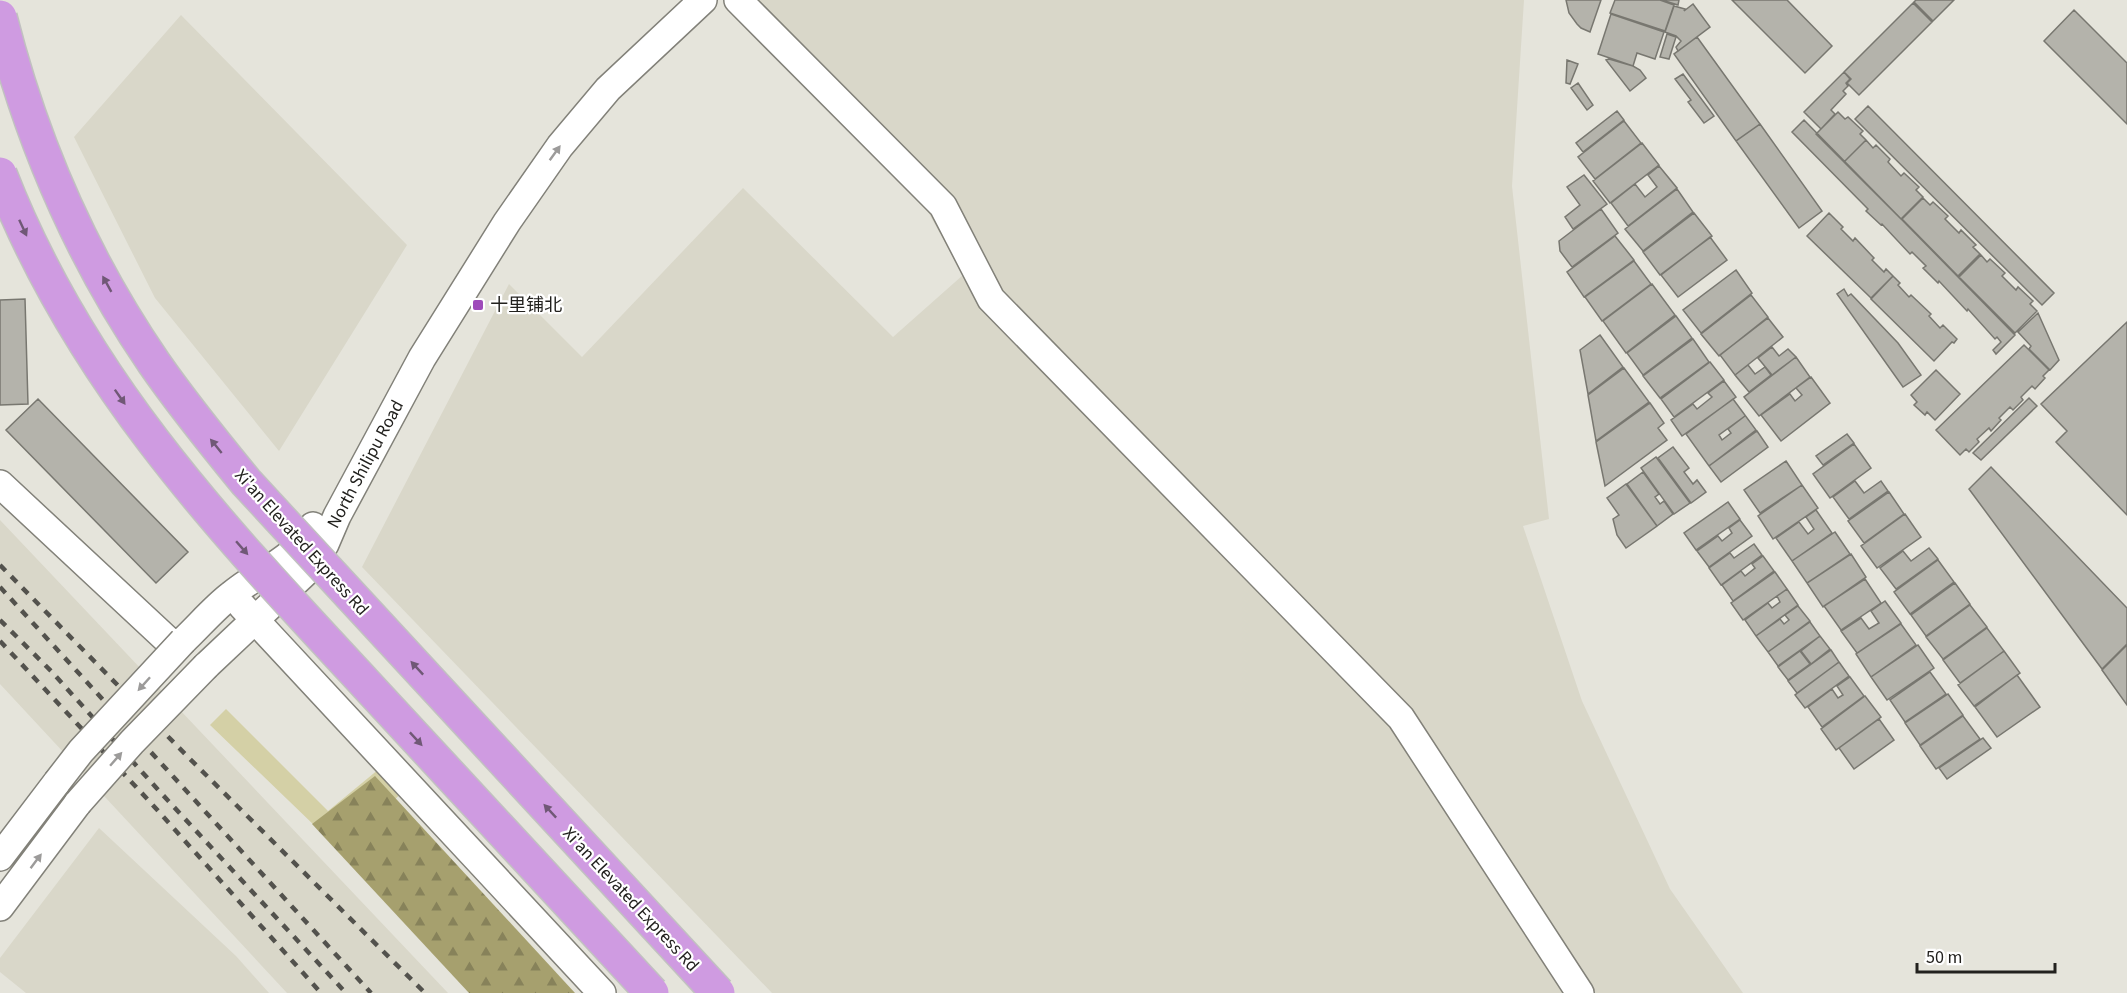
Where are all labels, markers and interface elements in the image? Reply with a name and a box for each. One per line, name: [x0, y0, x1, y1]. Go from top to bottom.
one-way arrow: [549, 146, 561, 162]
one-way arrow: [18, 219, 28, 237]
one-way arrow: [102, 276, 112, 293]
place label: 十里铺北: [490, 293, 562, 318]
marker: 十里铺北: [471, 298, 485, 312]
one-way arrow: [114, 388, 126, 404]
street label: North Shilipu Road: [321, 396, 410, 533]
one-way arrow: [211, 438, 223, 453]
street label: Xi'an Elevated Express Rd: [229, 463, 374, 621]
one-way arrow: [235, 540, 248, 555]
one-way arrow: [410, 661, 424, 676]
one-way arrow: [137, 677, 151, 691]
one-way arrow: [409, 731, 423, 746]
one-way arrow: [109, 752, 122, 767]
one-way arrow: [543, 804, 557, 819]
street label: Xi'an Elevated Express Rd: [557, 821, 704, 977]
one-way arrow: [29, 853, 41, 868]
scale bar: [1917, 936, 2055, 974]
text: 50 m: [1926, 945, 1962, 970]

